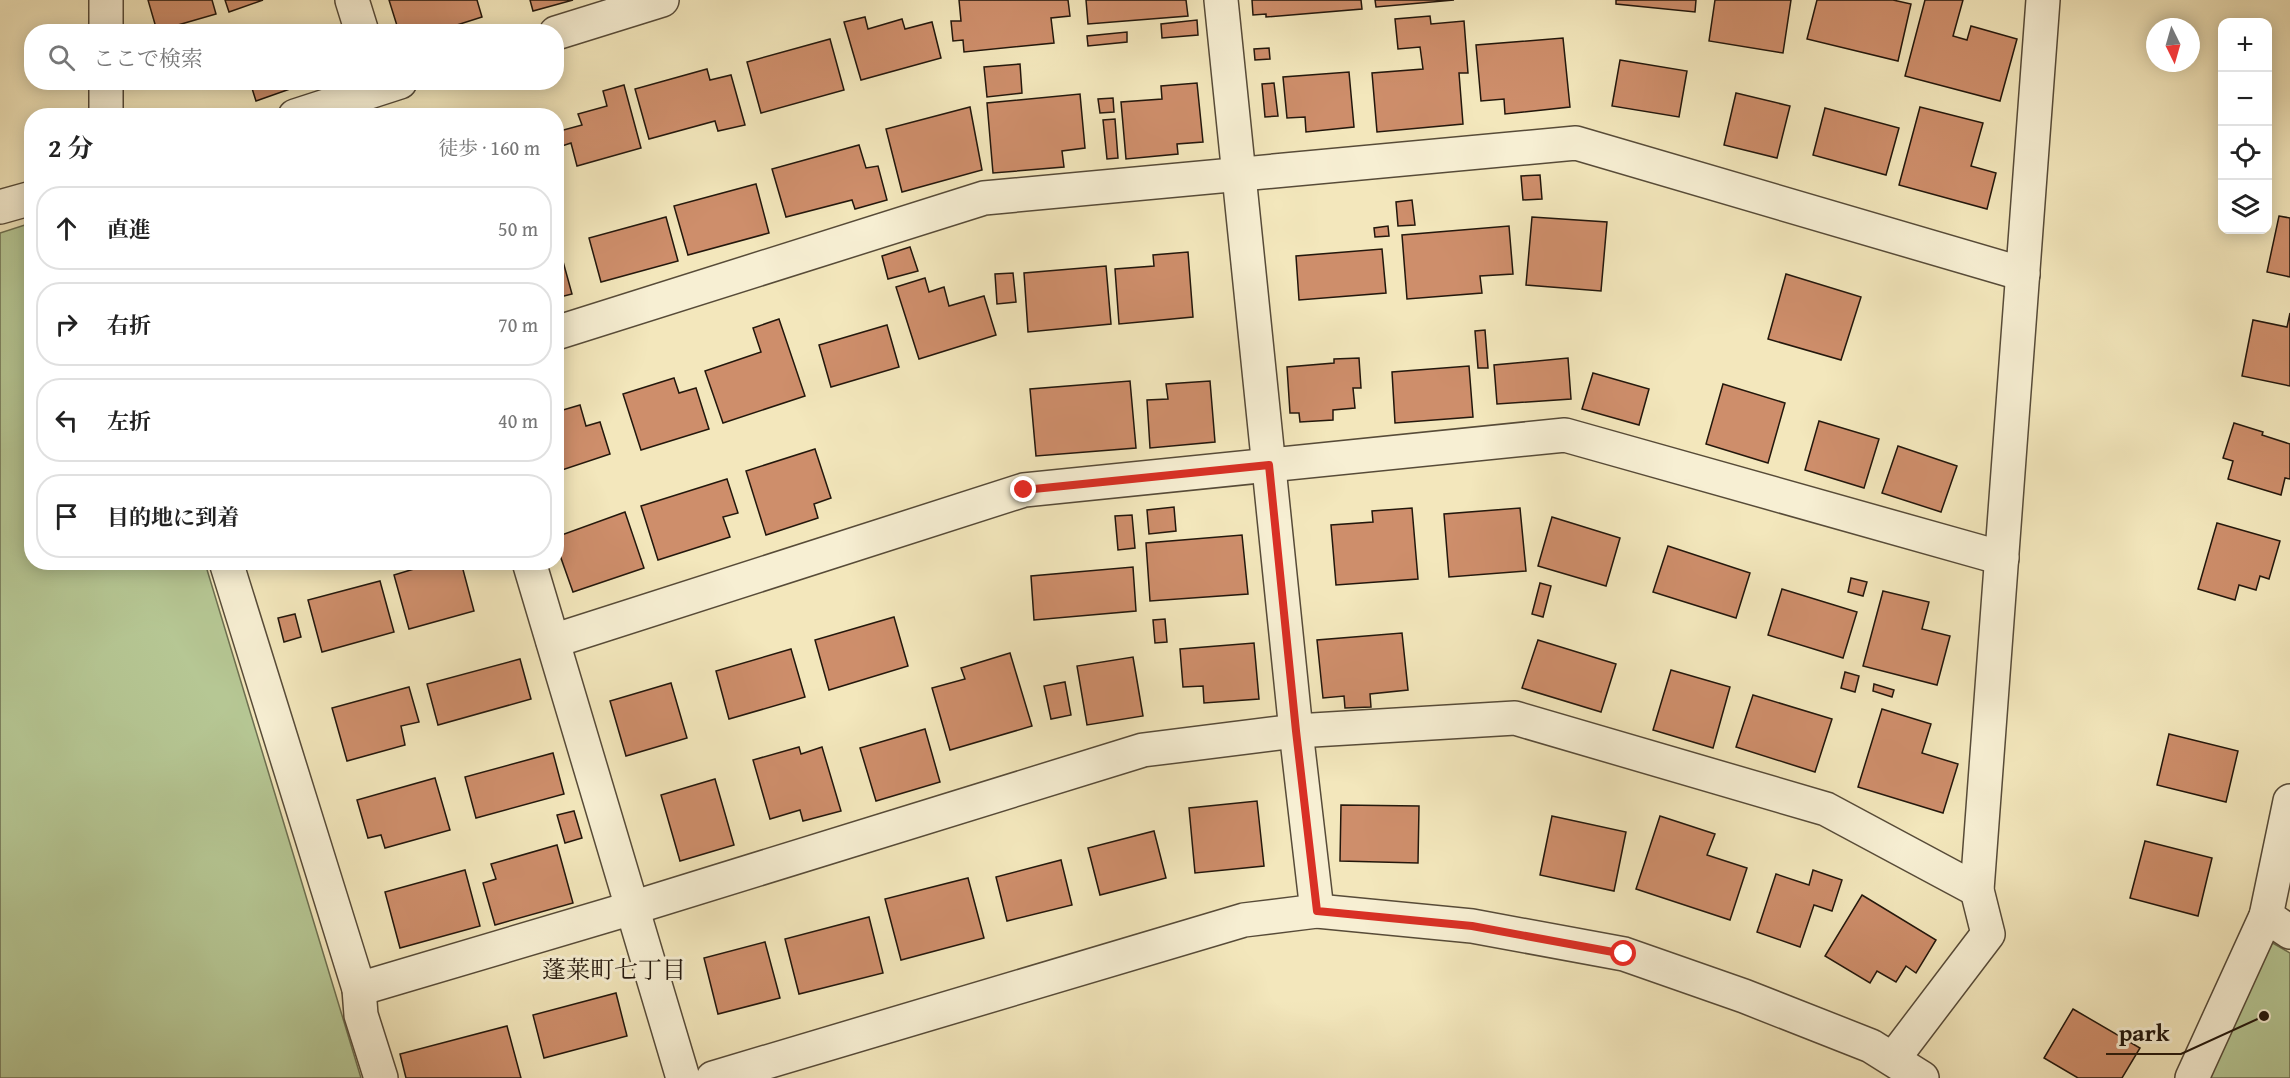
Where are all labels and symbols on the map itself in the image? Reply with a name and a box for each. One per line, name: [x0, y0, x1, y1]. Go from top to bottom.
north arrow: [2146, 18, 2200, 72]
route end: [1010, 476, 1036, 502]
route start: [1610, 940, 1636, 966]
district label: 蓬莱町七丁目: [542, 952, 686, 987]
callout: park: [2106, 1012, 2181, 1054]
text: park: [2119, 1015, 2170, 1050]

